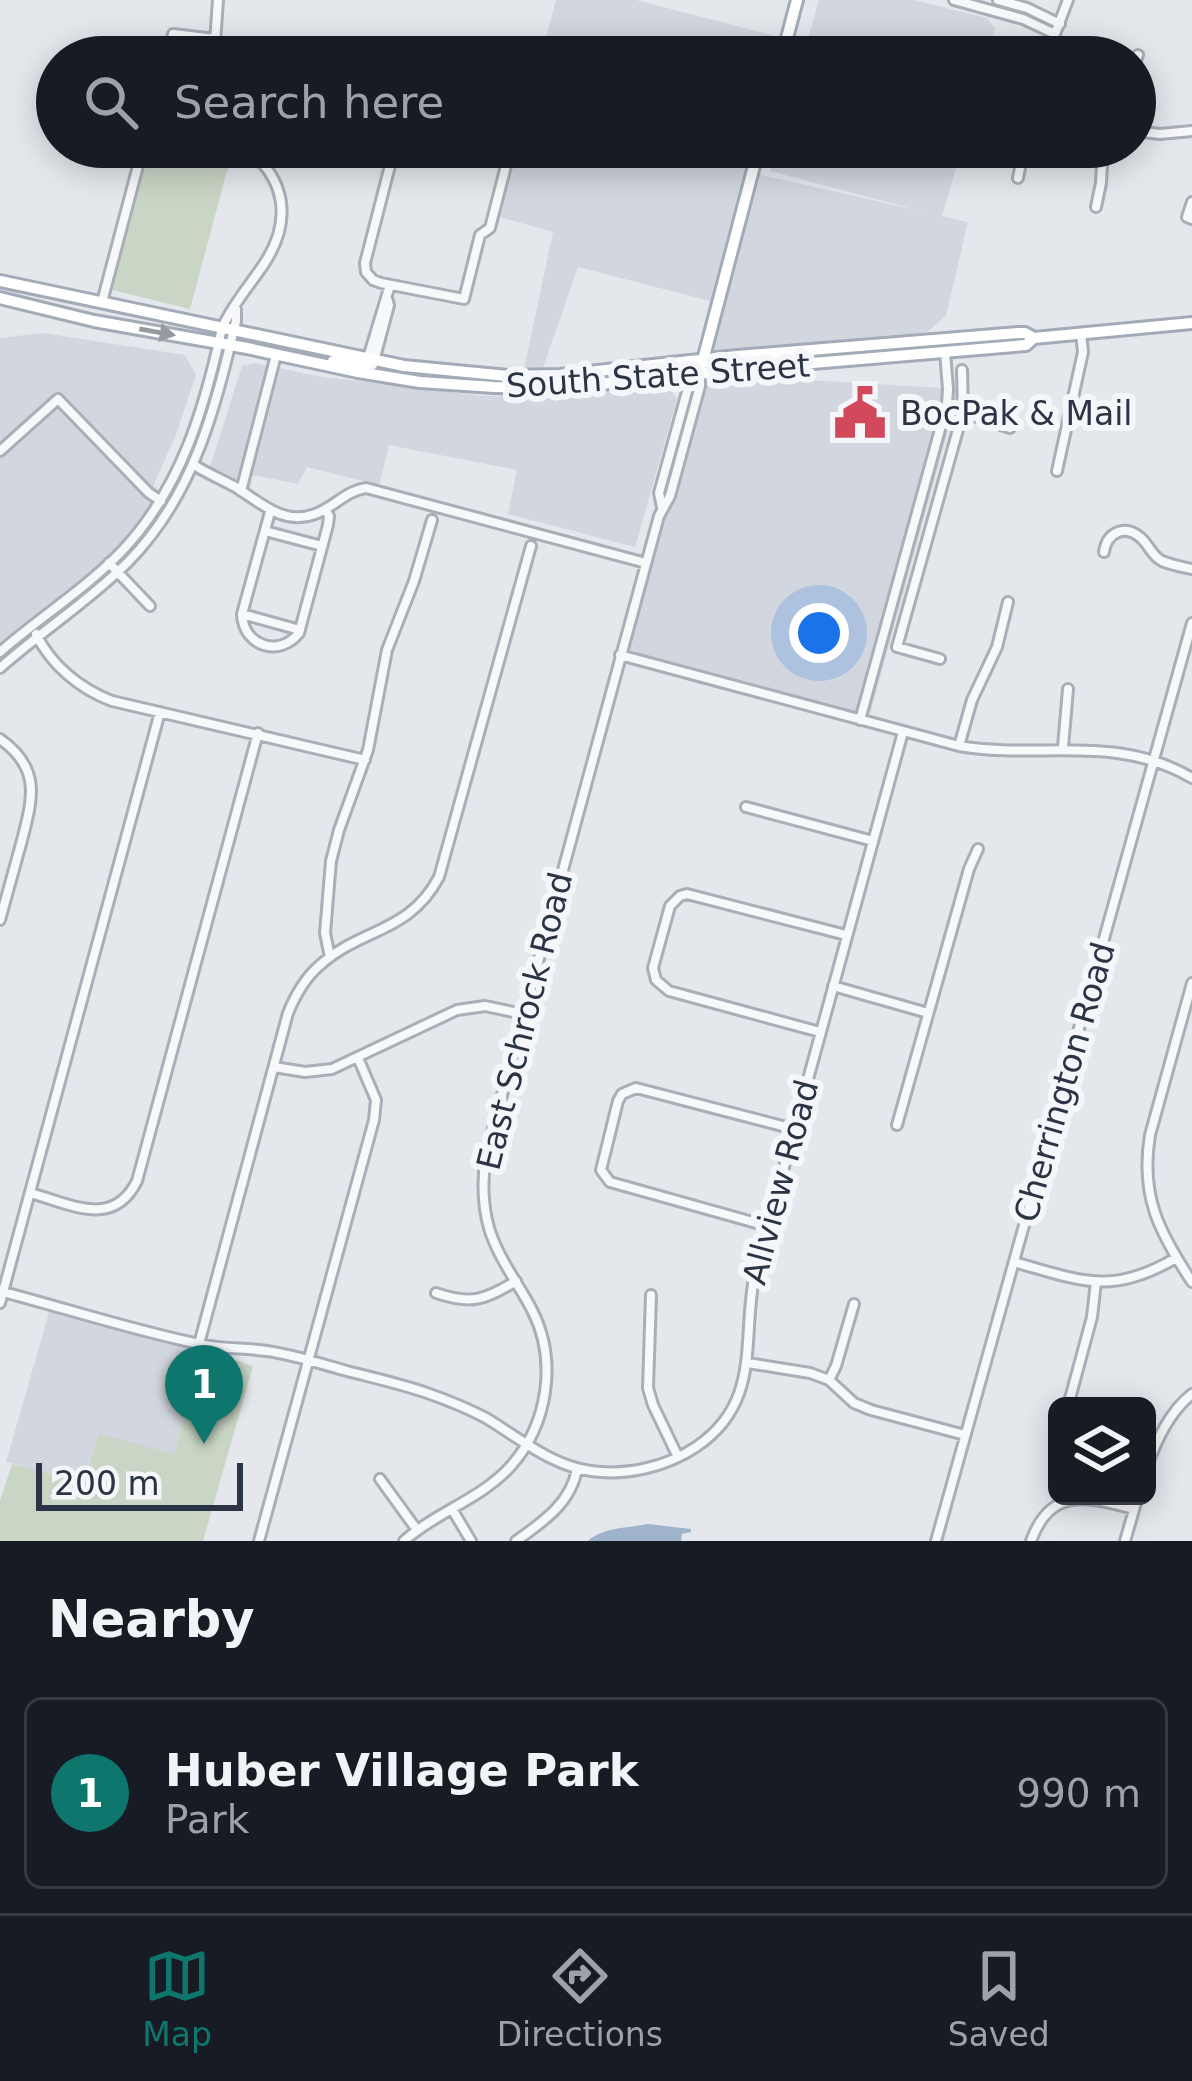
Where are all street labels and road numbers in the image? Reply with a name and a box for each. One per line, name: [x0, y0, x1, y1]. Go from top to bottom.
street label: South State Street: [505, 345, 811, 406]
street label: East Schrock Road: [469, 868, 580, 1174]
street label: Cherrington Road: [1006, 938, 1123, 1227]
street label: Allview Road: [734, 1076, 827, 1289]

